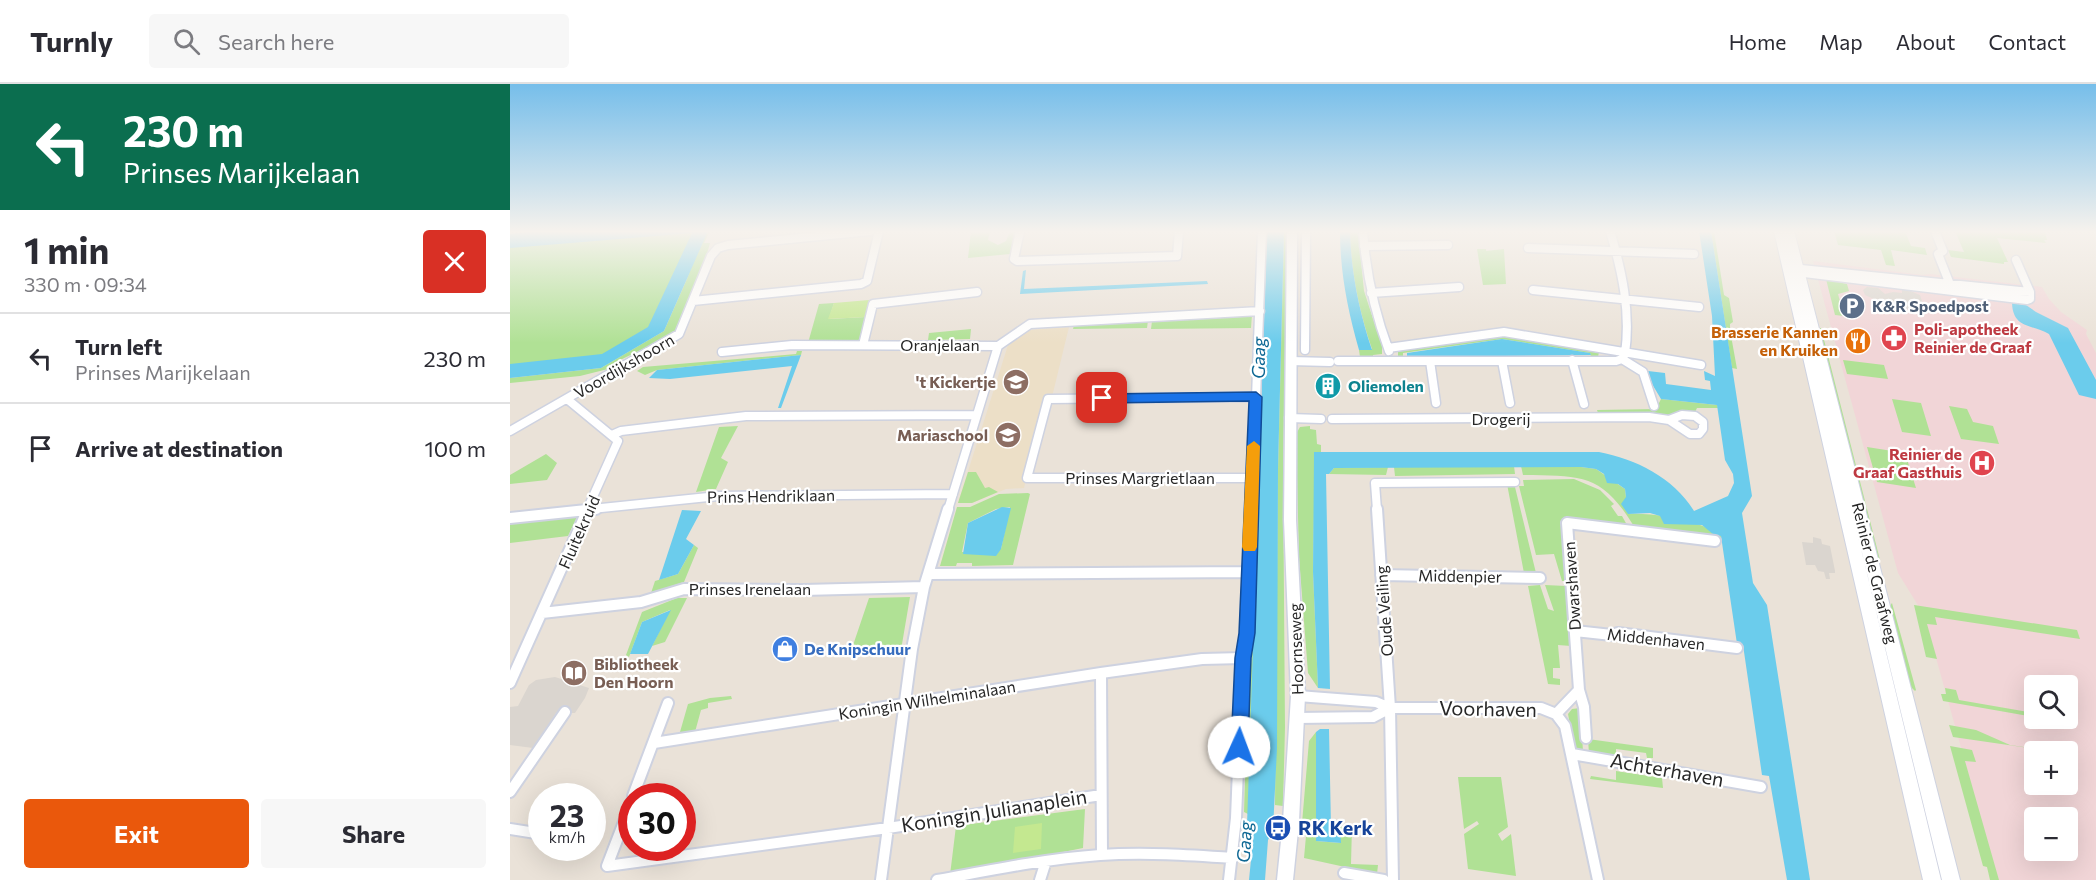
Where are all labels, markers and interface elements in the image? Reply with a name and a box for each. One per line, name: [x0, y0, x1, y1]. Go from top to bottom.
search box: [149, 14, 569, 68]
text: Turnly: [30, 24, 113, 58]
icon: search: [170, 25, 203, 58]
text: Search here: [218, 28, 334, 55]
text: Home: [1729, 29, 1786, 54]
text: Map: [1819, 29, 1863, 54]
text: About: [1896, 29, 1955, 54]
text: Contact: [1988, 29, 2066, 54]
text: 230 m: [123, 104, 244, 156]
icon: left: [24, 108, 102, 186]
text: Prinses Marijkelaan: [123, 156, 360, 189]
text: 1 min: [24, 227, 109, 271]
button: close: [423, 230, 486, 293]
text: 330 m · 09:34: [24, 272, 147, 296]
parking icon: K&R Spoedpost: [1837, 291, 1867, 321]
place label: K&R Spoedpost: [1872, 296, 1989, 315]
place label: Poli-apotheek Reinier de Graaf: [1914, 319, 2032, 356]
place label: Brasserie Kannen en Kruiken: [1711, 322, 1838, 359]
pharmacy icon: Poli-apotheek Reinier de Graaf: [1879, 323, 1909, 353]
restaurant icon: Brasserie Kannen en Kruiken: [1843, 326, 1873, 356]
street label: Voordijkshoorn: [570, 329, 677, 402]
text: Turn left: [75, 333, 162, 360]
street label: Oranjelaan: [900, 335, 980, 354]
water label: Gaag: [1247, 336, 1269, 379]
icon: left: [24, 342, 57, 375]
text: 230 m: [423, 345, 486, 372]
text: Prinses Marijkelaan: [75, 360, 251, 384]
school or university icon: 't Kickertje: [1001, 367, 1031, 397]
building icon: Oliemolen: [1313, 371, 1343, 401]
place label: 't Kickertje: [916, 372, 996, 391]
pin: [1076, 372, 1127, 423]
place label: Oliemolen: [1348, 376, 1424, 395]
icon: arrive: [1085, 381, 1118, 414]
street label: Drogerij: [1472, 409, 1531, 428]
school or university icon: Mariaschool: [993, 420, 1023, 450]
place label: Mariaschool: [897, 425, 988, 444]
icon: arrive: [24, 432, 57, 465]
text: Arrive at destination: [75, 435, 283, 462]
text: 100 m: [424, 435, 486, 462]
place label: Reinier de Graaf Gasthuis: [1853, 444, 1962, 481]
hospital icon: Reinier de Graaf Gasthuis: [1967, 448, 1997, 478]
street label: Prinses Margrietlaan: [1065, 468, 1215, 487]
street label: Prins Hendriklaan: [707, 485, 835, 506]
street label: Fluitekruid: [554, 492, 603, 572]
street label: Reinier de Graafweg: [1849, 500, 1902, 646]
street label: Dwarshaven: [1559, 541, 1584, 631]
street label: Oude Veiling: [1371, 565, 1396, 657]
street label: Middenpier: [1418, 565, 1503, 586]
street label: Prinses Irenelaan: [689, 579, 811, 598]
street label: Hoornseweg: [1284, 602, 1307, 695]
street label: Middenhaven: [1606, 624, 1706, 653]
shop icon: De Knipschuur: [770, 634, 800, 664]
place label: De Knipschuur: [804, 639, 911, 658]
place label: Bibliotheek Den Hoorn: [594, 654, 680, 691]
library icon: Bibliotheek Den Hoorn: [559, 658, 589, 688]
map controls: [2024, 675, 2078, 861]
button: search: [2024, 675, 2078, 729]
street label: Koningin Wilhelminalaan: [837, 676, 1017, 723]
street label: Voorhaven: [1439, 695, 1537, 721]
position arrow: [1207, 715, 1271, 779]
button: +: [2024, 741, 2078, 795]
street label: Achterhaven: [1609, 747, 1726, 791]
speed limit sign: 30: [618, 783, 696, 861]
street label: Koningin Julianaplein: [899, 783, 1088, 837]
text: 23: [550, 796, 584, 833]
button: Exit: [24, 799, 249, 868]
button: Share: [261, 799, 486, 868]
button: −: [2024, 807, 2078, 861]
bus stop icon: RK Kerk: [1263, 813, 1293, 843]
place label: RK Kerk: [1298, 815, 1374, 839]
water label: Gaag: [1232, 819, 1257, 864]
text: km/h: [549, 828, 585, 846]

